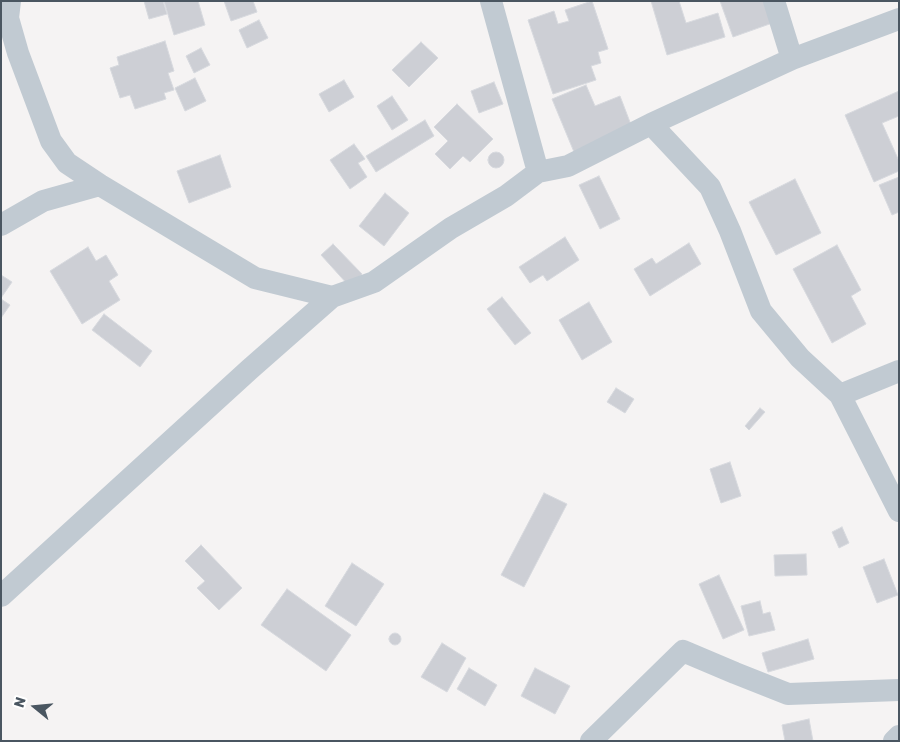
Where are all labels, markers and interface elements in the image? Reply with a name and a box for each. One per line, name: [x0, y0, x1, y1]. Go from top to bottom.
north arrow: [10, 682, 60, 732]
text: N: [11, 695, 30, 710]

